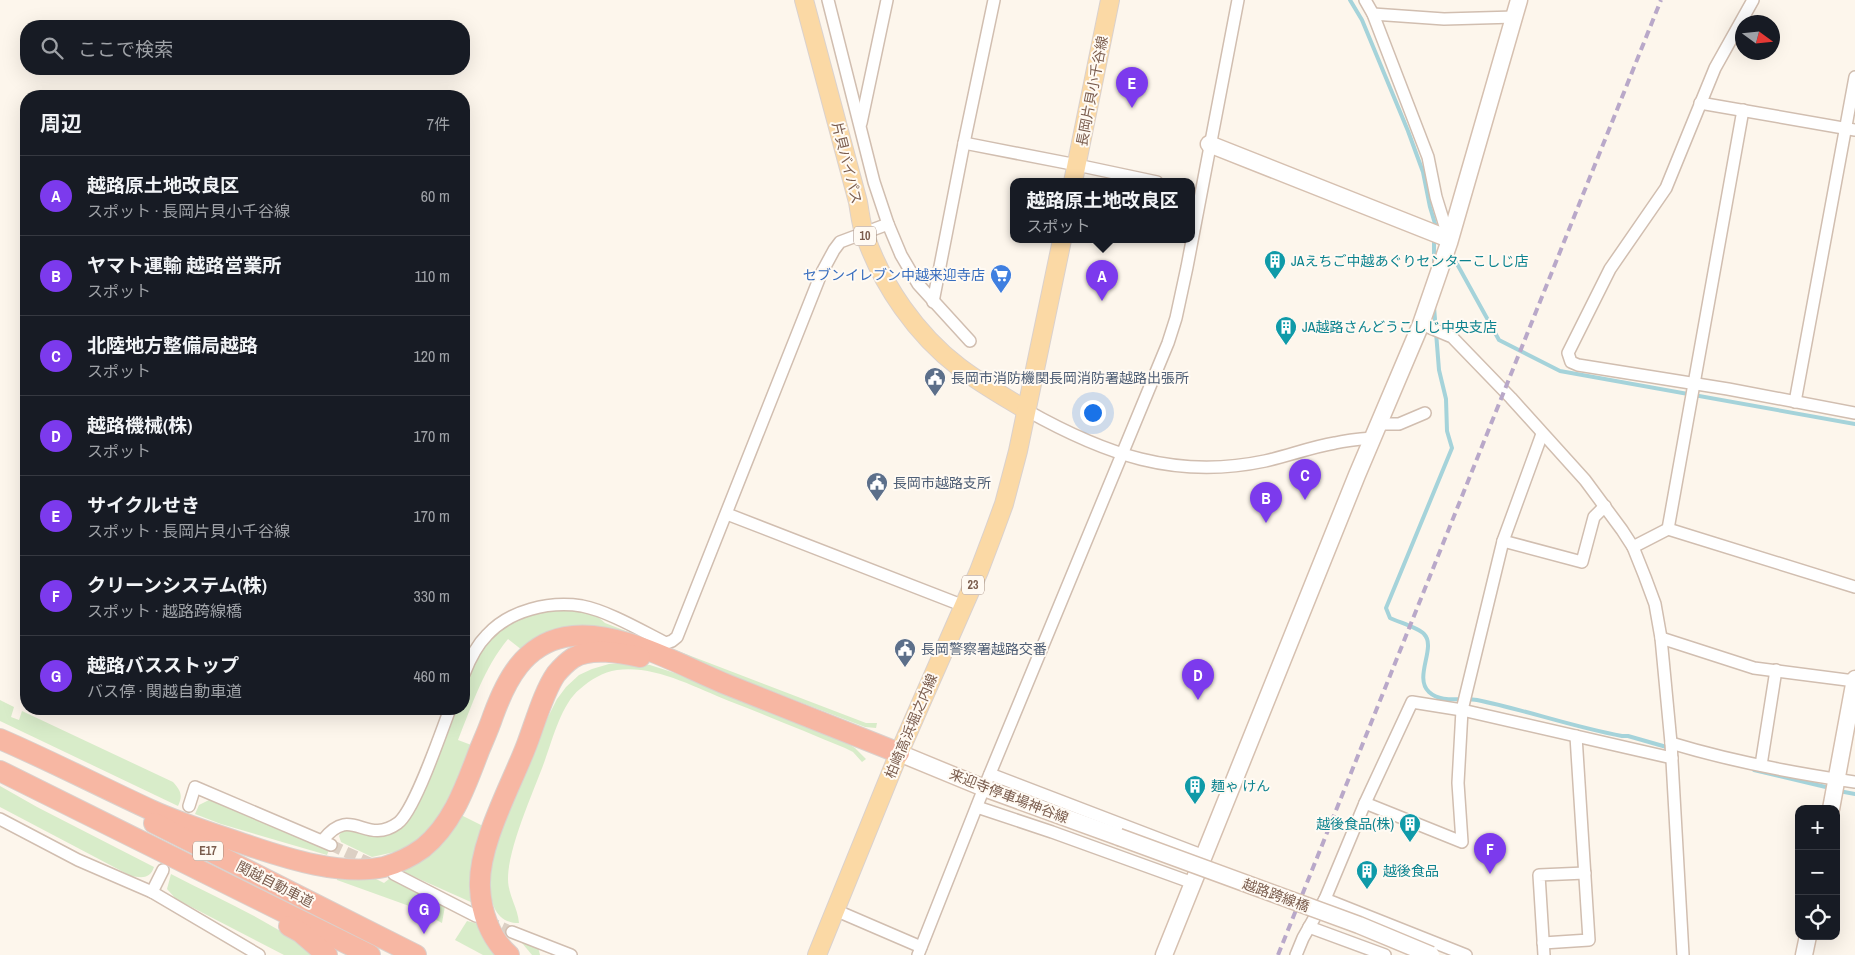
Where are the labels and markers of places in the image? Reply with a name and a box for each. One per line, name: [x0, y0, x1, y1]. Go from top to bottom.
pin: E: [1116, 67, 1148, 108]
building icon: JAえちご中越あぐりセンターこしじ店: [1263, 249, 1287, 280]
place label: JAえちご中越あぐりセンターこしじ店: [1291, 252, 1528, 270]
pin: A: [1086, 260, 1118, 301]
supermarket icon: セブンイレブン中越来迎寺店: [989, 263, 1013, 294]
place label: セブンイレブン中越来迎寺店: [803, 266, 985, 284]
building icon: JA越路さんどうこしじ中央支店: [1274, 315, 1298, 346]
place label: JA越路さんどうこしじ中央支店: [1302, 318, 1497, 336]
public building icon: 長岡市消防機関長岡消防署越路出張所: [923, 366, 947, 397]
place label: 長岡市消防機関長岡消防署越路出張所: [951, 369, 1189, 387]
pin: C: [1289, 459, 1321, 500]
public building icon: 長岡市越路支所: [865, 471, 889, 502]
place label: 長岡市越路支所: [893, 474, 991, 492]
pin: B: [1250, 482, 1282, 523]
public building icon: 長岡警察署越路交番: [893, 637, 917, 668]
place label: 長岡警察署越路交番: [921, 640, 1047, 658]
pin: D: [1182, 659, 1214, 700]
building icon: 麺ゃ けん: [1183, 774, 1207, 805]
place label: 麺ゃ けん: [1211, 777, 1270, 795]
building icon: 越後食品(株): [1398, 812, 1422, 843]
place label: 越後食品(株): [1316, 815, 1394, 833]
pin: F: [1474, 833, 1506, 874]
building icon: 越後食品: [1355, 859, 1379, 890]
place label: 越後食品: [1383, 862, 1439, 880]
pin: G: [408, 893, 440, 934]

